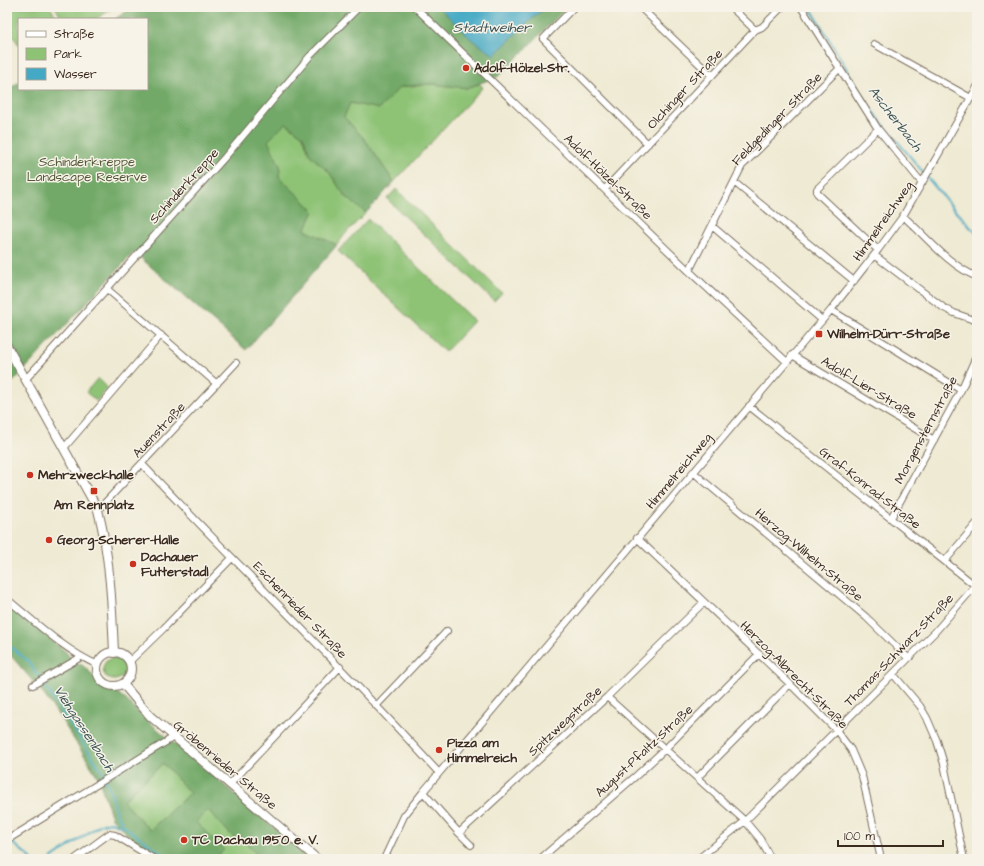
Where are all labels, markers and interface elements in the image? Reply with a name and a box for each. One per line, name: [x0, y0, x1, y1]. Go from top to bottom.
legend: [18, 18, 148, 90]
water label: Stadtweiher: [453, 18, 532, 38]
text: Straße: [54, 26, 95, 43]
street label: Olchinger Straße: [643, 45, 728, 134]
text: Park: [54, 46, 82, 63]
place label: Adolf-Hölzel-Str.: [474, 59, 570, 77]
marker: Adolf-Hölzel-Str.: [461, 63, 471, 73]
text: Wasser: [54, 66, 97, 83]
street label: Feldgedinger Straße: [728, 68, 827, 170]
water label: Ascherbach: [863, 82, 928, 157]
street label: Adolf-Hölzel-Straße: [560, 130, 656, 224]
street label: Schinderkreppe: [145, 144, 223, 228]
park label: Schinderkreppe Landscape Reserve: [27, 153, 147, 186]
street label: Himmelreichweg: [849, 177, 918, 265]
place label: Wilhelm-Dürr-Straße: [826, 325, 950, 343]
marker: Wilhelm-Dürr-Straße: [814, 329, 824, 339]
street label: Adolf-Lier-Straße: [818, 352, 920, 424]
street label: Morgensternstraße: [890, 373, 963, 488]
street label: Auenstraße: [128, 398, 190, 462]
street label: Himmelreichweg: [642, 429, 717, 514]
street label: Graf-Konrad-Straße: [815, 443, 925, 533]
place label: Mehrzweckhalle: [38, 466, 134, 484]
marker: Mehrzweckhalle: [25, 470, 35, 480]
marker: Am Rennplatz: [89, 486, 99, 496]
place label: Am Rennplatz: [54, 496, 135, 515]
street label: Herzog-Wilhelm-Straße: [750, 504, 867, 606]
place label: Georg-Scherer-Halle: [57, 531, 179, 551]
marker: Georg-Scherer-Halle: [44, 535, 54, 545]
place label: Dachauer Futterstadl: [141, 548, 208, 581]
street label: Eschenrieder Straße: [249, 558, 351, 662]
marker: Dachauer Futterstadl: [128, 559, 138, 569]
street label: Thomas-Schwarz-Straße: [840, 590, 958, 710]
street label: Herzog-Albrecht-Straße: [735, 617, 852, 734]
water label: Viehgassenbach: [49, 682, 120, 777]
street label: Spitzwegstraße: [524, 682, 607, 761]
street label: August-Pfaltz-Straße: [591, 701, 698, 802]
street label: Gröbenrieder Straße: [169, 716, 281, 814]
place label: Pizza am Himmelreich: [447, 734, 518, 767]
marker: Pizza am Himmelreich: [434, 745, 444, 755]
scale bar: [838, 822, 943, 848]
text: 100 m: [844, 828, 875, 845]
place label: TC Dachau 1950 e. V.: [191, 831, 319, 849]
marker: TC Dachau 1950 e. V.: [179, 835, 189, 845]

